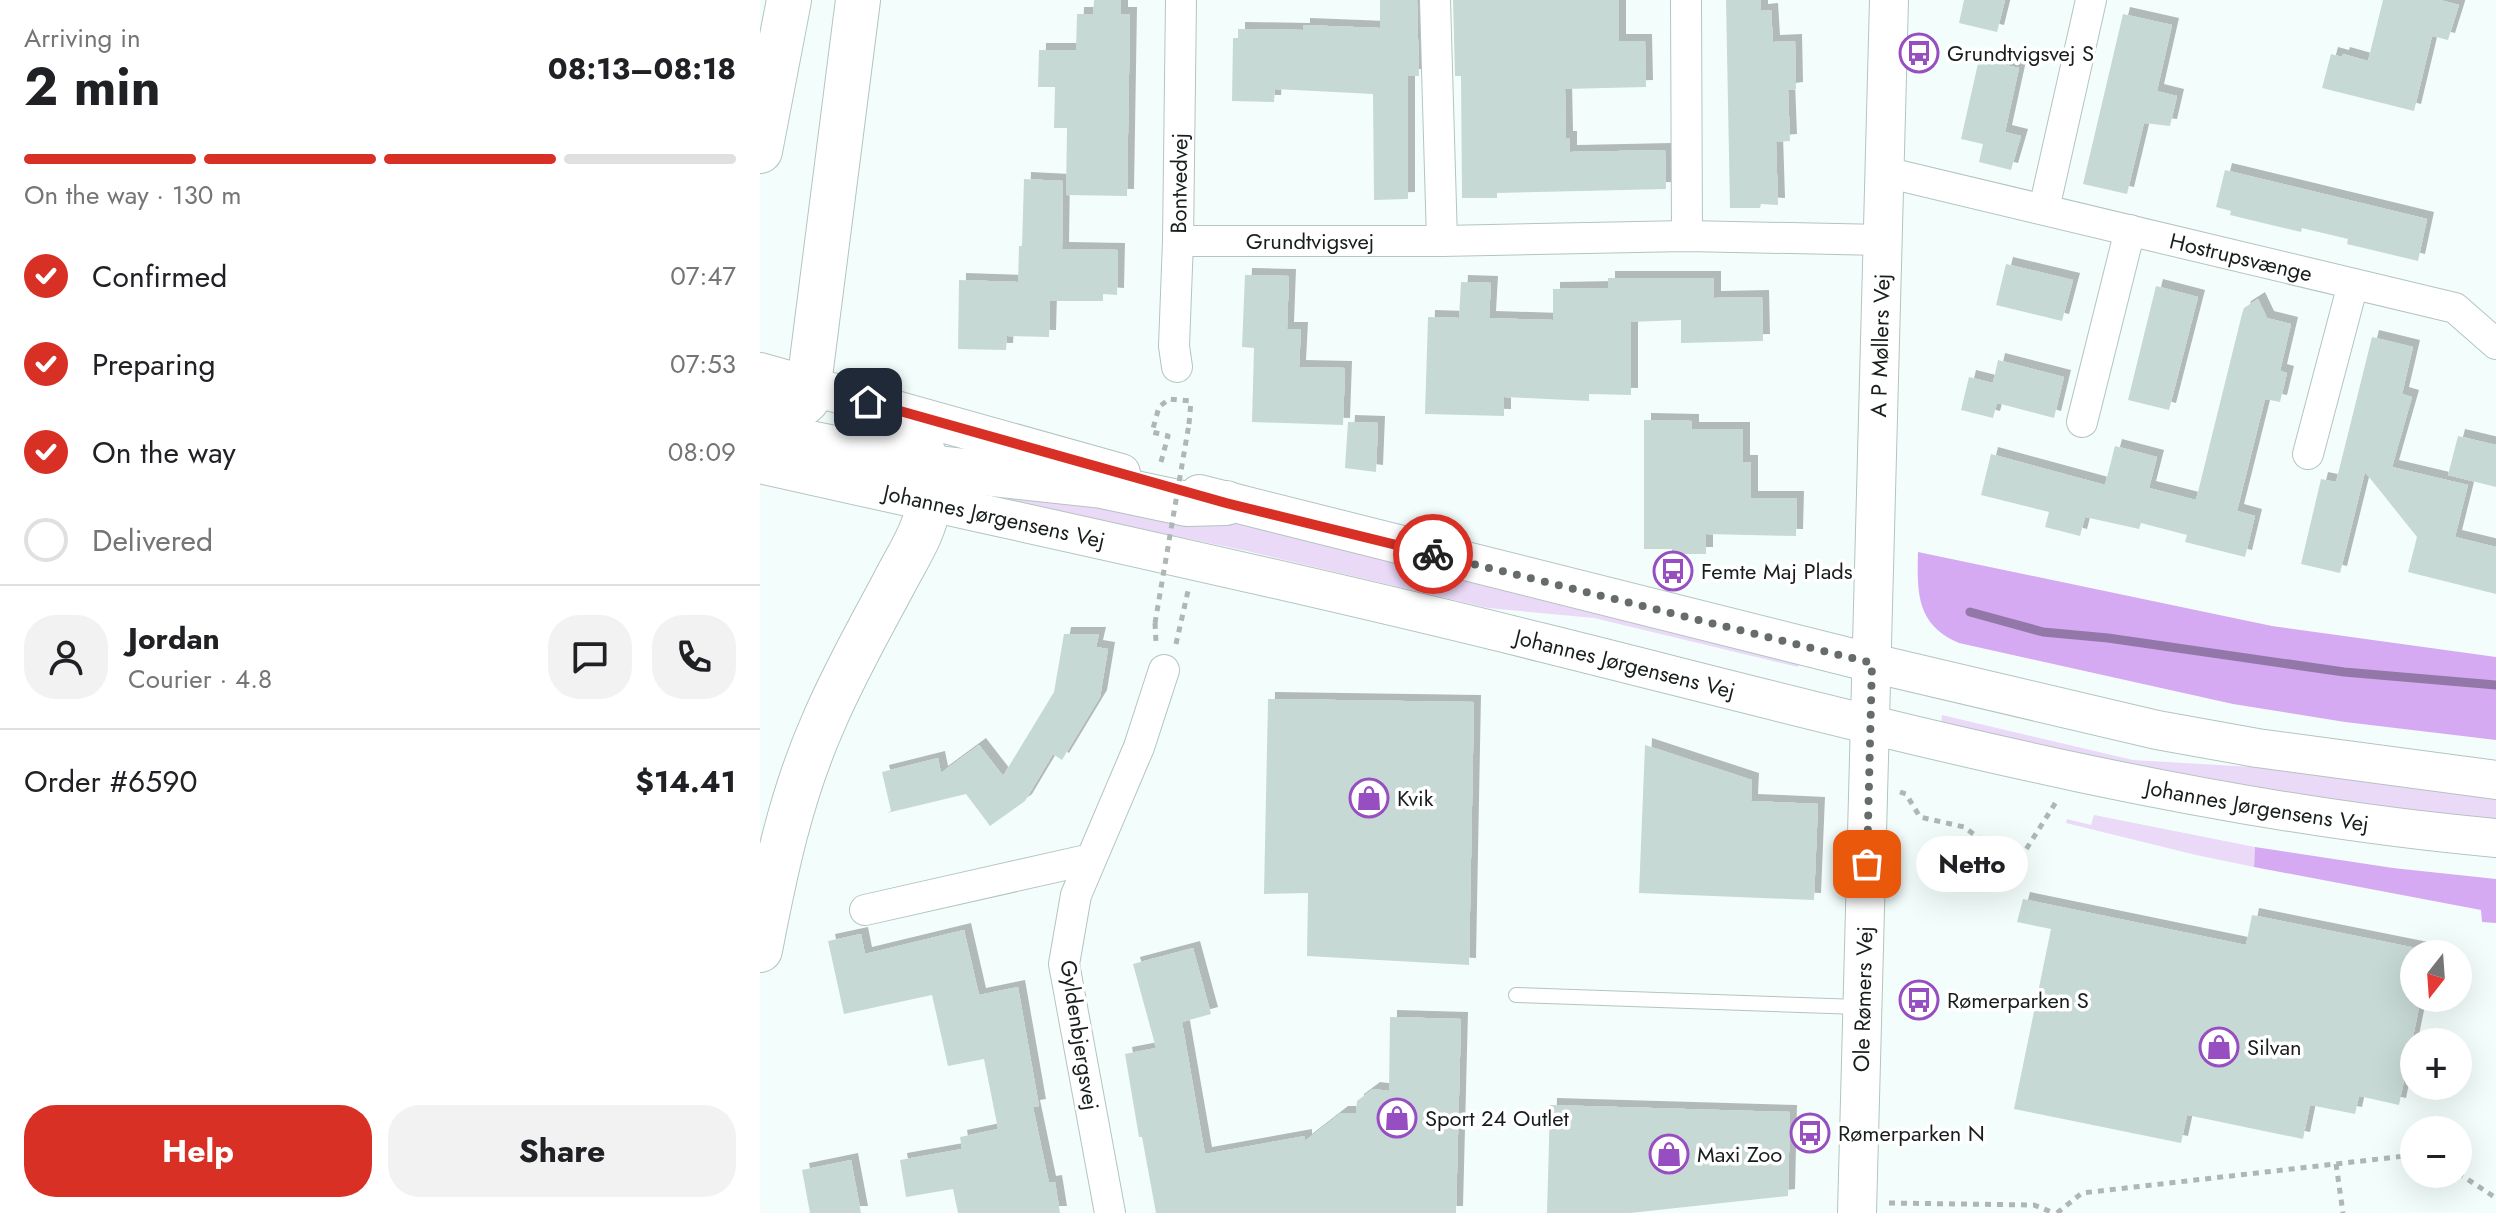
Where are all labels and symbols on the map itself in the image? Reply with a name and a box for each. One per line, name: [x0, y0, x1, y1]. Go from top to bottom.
bus stop icon: Grundtvigsvej S: [1898, 32, 1940, 74]
place label: Grundtvigsvej S: [1947, 37, 2094, 69]
street label: Bontvedvej: [1162, 133, 1195, 234]
street label: Hostrupsvænge: [2166, 224, 2316, 289]
street label: Grundtvigsvej: [1246, 225, 1374, 257]
street label: A P Møllers Vej: [1862, 273, 1898, 418]
pin: [834, 368, 902, 436]
street label: Johannes Jørgensens Vej: [878, 475, 1108, 556]
courier: [1393, 514, 1473, 594]
bus stop icon: Femte Maj Plads: [1652, 550, 1694, 592]
place label: Femte Maj Plads: [1701, 555, 1853, 587]
street label: Johannes Jørgensens Vej: [1509, 620, 1739, 707]
street label: Johannes Jørgensens Vej: [2140, 770, 2371, 840]
shop icon: Kvik: [1348, 777, 1390, 819]
place label: Kvik: [1397, 782, 1434, 814]
pin: [1833, 830, 1901, 898]
callout: Netto: [1915, 836, 2027, 892]
street label: Ole Rømers Vej: [1845, 926, 1881, 1072]
north arrow: [2400, 940, 2472, 1012]
street label: Gyldenbjergsvej: [1052, 958, 1108, 1112]
bus stop icon: Rømerparken S: [1898, 979, 1940, 1021]
place label: Rømerparken S: [1947, 984, 2089, 1016]
shop icon: Silvan: [2198, 1026, 2240, 1068]
place label: Silvan: [2247, 1031, 2302, 1063]
shop icon: Sport 24 Outlet: [1376, 1097, 1418, 1139]
place label: Sport 24 Outlet: [1425, 1102, 1570, 1134]
bus stop icon: Rømerparken N: [1789, 1112, 1831, 1154]
place label: Rømerparken N: [1838, 1117, 1985, 1149]
shop icon: Maxi Zoo: [1648, 1133, 1690, 1175]
place label: Maxi Zoo: [1697, 1138, 1782, 1170]

